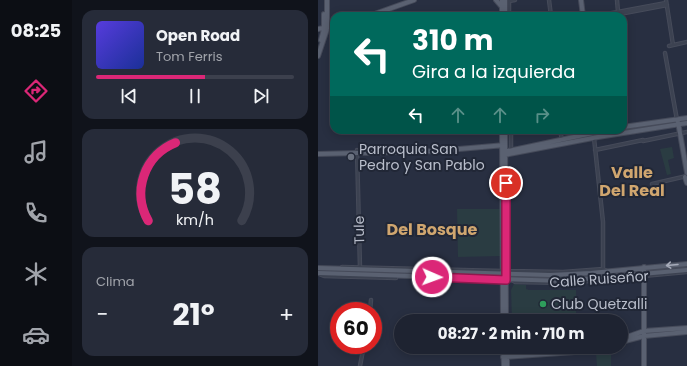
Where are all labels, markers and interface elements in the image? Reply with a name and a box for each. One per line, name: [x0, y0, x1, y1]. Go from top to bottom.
text: 08:25: [11, 18, 61, 43]
text: 310 m: [412, 21, 493, 60]
text: Open Road: [156, 25, 240, 46]
icon: left: [346, 28, 398, 80]
text: Tom Ferris: [156, 47, 223, 66]
text: Gira a la izquierda: [412, 59, 575, 84]
icon: directions: [22, 77, 50, 105]
icon: previous: [118, 85, 140, 107]
icon: pause: [184, 85, 206, 107]
icon: next: [250, 85, 272, 107]
icon: left: [405, 104, 427, 126]
icon: ahead: [447, 104, 469, 126]
icon: ahead: [489, 104, 511, 126]
icon: right: [531, 104, 553, 126]
icon: music: [22, 138, 50, 166]
place label: Parroquia San Pedro y San Pablo: [359, 139, 485, 175]
marker: Parroquia San Pedro y San Pablo: [346, 152, 356, 162]
text: 58: [168, 160, 222, 219]
district label: Valle Del Real: [599, 161, 665, 202]
pin: [489, 166, 523, 200]
icon: arrive: [495, 172, 517, 194]
icon: phone: [22, 199, 50, 227]
text: km/h: [176, 210, 214, 230]
street label: Tule: [349, 215, 369, 245]
district label: Del Bosque: [387, 218, 478, 241]
position arrow: [411, 256, 453, 298]
icon: climate: [22, 260, 50, 288]
one-way arrow: [666, 261, 679, 268]
street label: Calle Ruiseñor: [549, 266, 649, 292]
text: Clima: [96, 272, 135, 291]
text: 21°: [172, 293, 215, 336]
place label: Club Quetzalli: [551, 294, 647, 314]
text: −: [96, 299, 108, 330]
text: +: [279, 299, 294, 330]
marker: Club Quetzalli: [538, 299, 548, 309]
speed limit sign: 60: [330, 302, 382, 354]
icon: car: [22, 321, 50, 349]
text: 08:27 · 2 min · 710 m: [438, 323, 584, 344]

